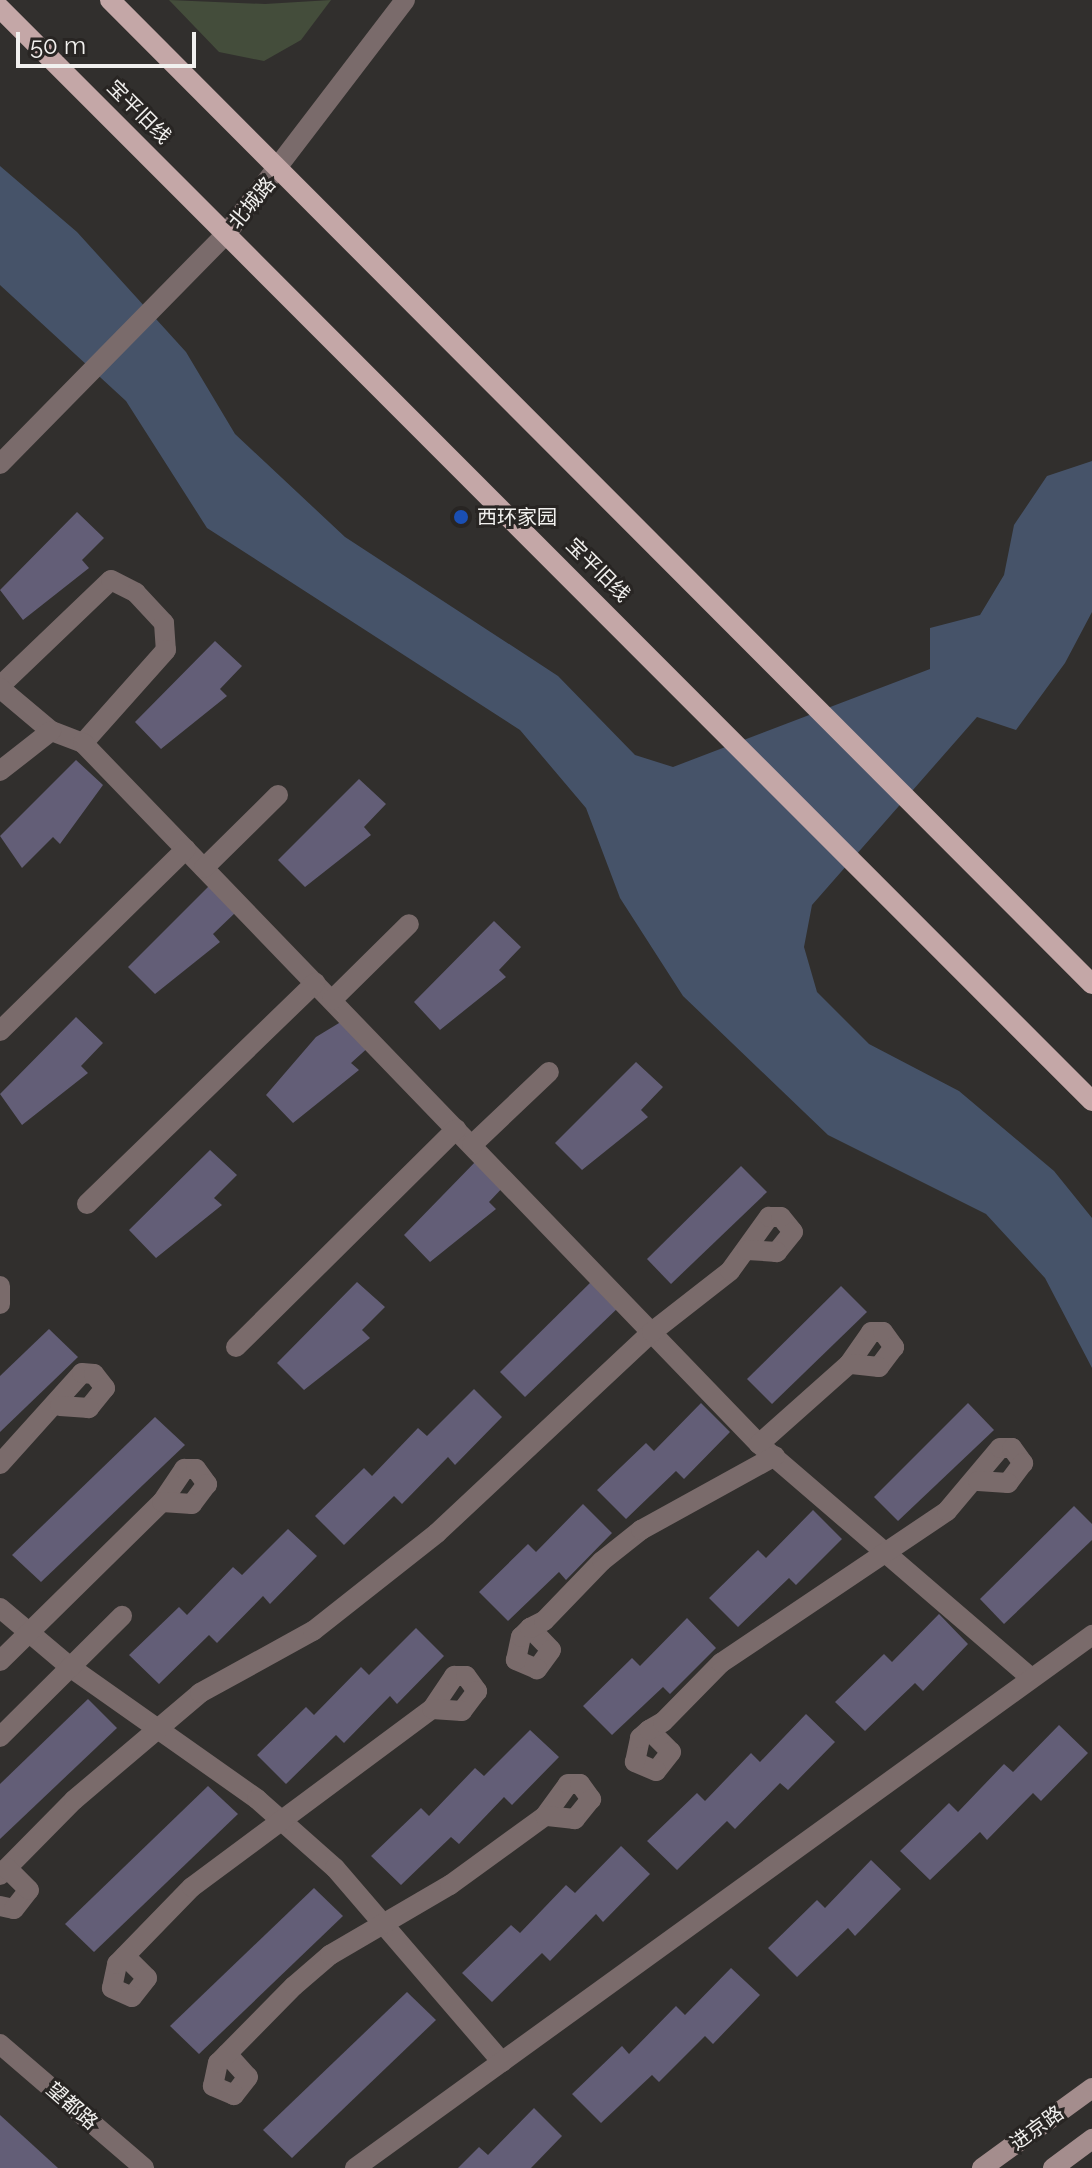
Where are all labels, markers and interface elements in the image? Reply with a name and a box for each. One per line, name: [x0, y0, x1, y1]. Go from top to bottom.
scale bar: [20, 16, 200, 66]
text: 50 m: [30, 31, 86, 60]
street label: 宝平旧线: [102, 75, 176, 149]
street label: 北城路: [224, 172, 280, 234]
place label: 西环家园: [477, 505, 557, 529]
marker: 西环家园: [452, 508, 470, 526]
street label: 宝平旧线: [561, 533, 635, 607]
street label: 望都路: [41, 2077, 103, 2135]
street label: 进京路: [1006, 2101, 1068, 2155]

